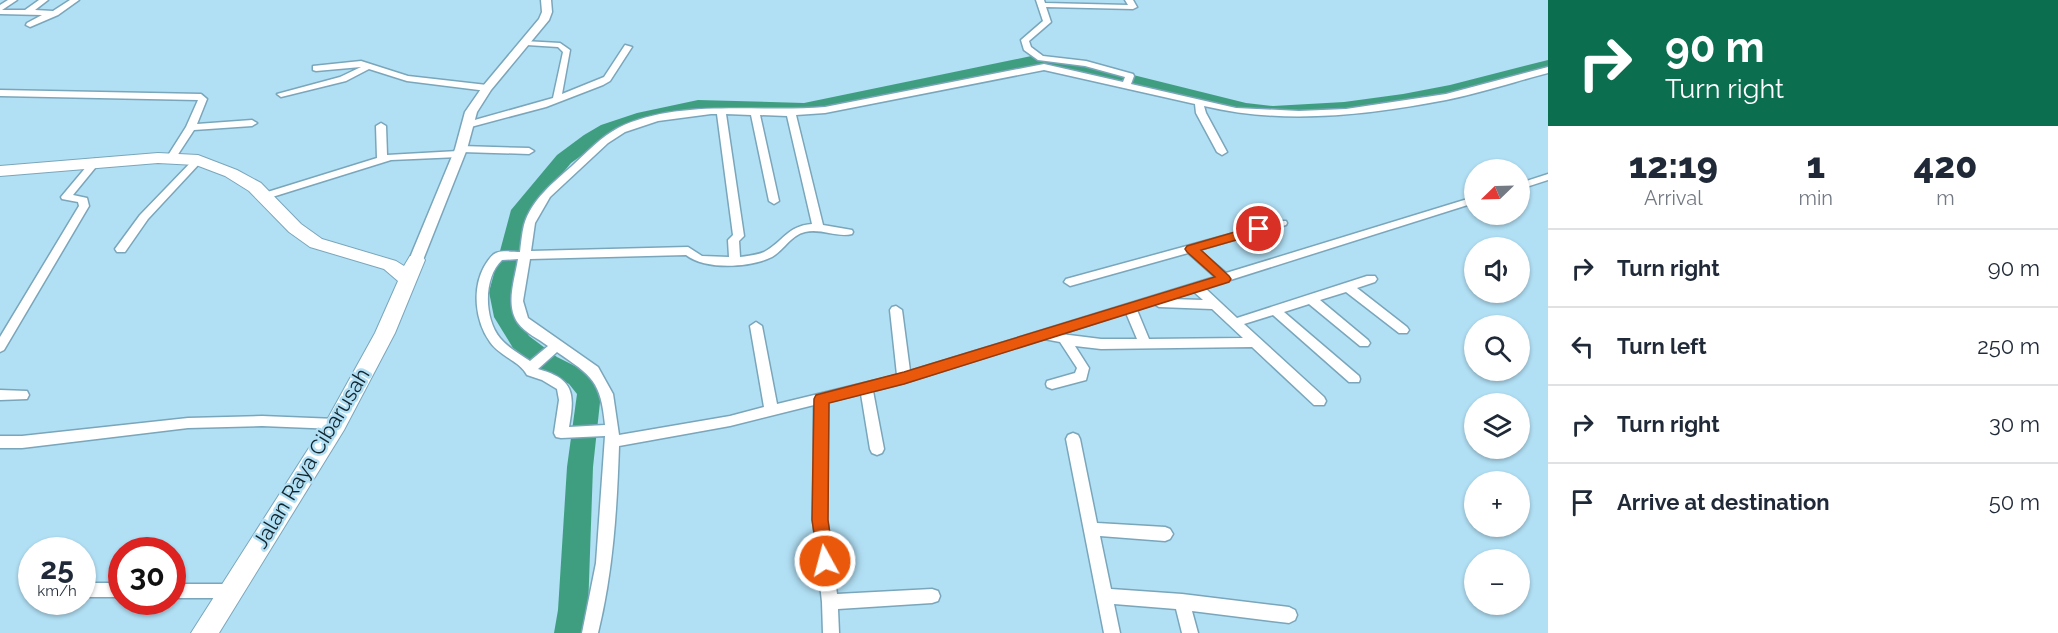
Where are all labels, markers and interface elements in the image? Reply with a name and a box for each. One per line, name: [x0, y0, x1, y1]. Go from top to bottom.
text: 90 m: [1665, 23, 1765, 72]
icon: right: [1566, 24, 1644, 102]
text: Turn right: [1665, 73, 1784, 104]
text: 12:19: [1629, 144, 1718, 186]
text: 1: [1806, 144, 1825, 186]
text: 420: [1914, 144, 1977, 186]
north arrow: [1464, 159, 1530, 225]
map controls: [1464, 159, 1530, 615]
text: Arrival: [1644, 186, 1703, 210]
text: min: [1799, 186, 1833, 210]
text: m: [1936, 186, 1955, 210]
pin: [1233, 203, 1284, 254]
icon: arrive: [1242, 212, 1275, 245]
button: sound: [1464, 237, 1530, 303]
icon: right: [1566, 252, 1599, 285]
text: Turn right: [1617, 255, 1720, 281]
text: 90 m: [1988, 255, 2040, 281]
button: search: [1464, 315, 1530, 381]
icon: left: [1566, 330, 1599, 363]
text: Turn left: [1617, 333, 1707, 359]
text: 250 m: [1977, 333, 2040, 359]
street label: Jalan Raya Cibarusah: [247, 363, 375, 553]
button: layers: [1464, 393, 1530, 459]
icon: right: [1566, 408, 1599, 441]
text: Turn right: [1617, 411, 1720, 437]
text: 30 m: [1989, 411, 2040, 437]
button: +: [1464, 471, 1530, 537]
icon: arrive: [1566, 486, 1599, 519]
text: Arrive at destination: [1617, 489, 1830, 515]
text: 50 m: [1989, 489, 2040, 515]
position arrow: [793, 529, 857, 593]
speed limit sign: 30: [108, 537, 186, 615]
button: −: [1464, 549, 1530, 615]
text: 25: [40, 551, 74, 586]
text: km/h: [37, 582, 77, 600]

